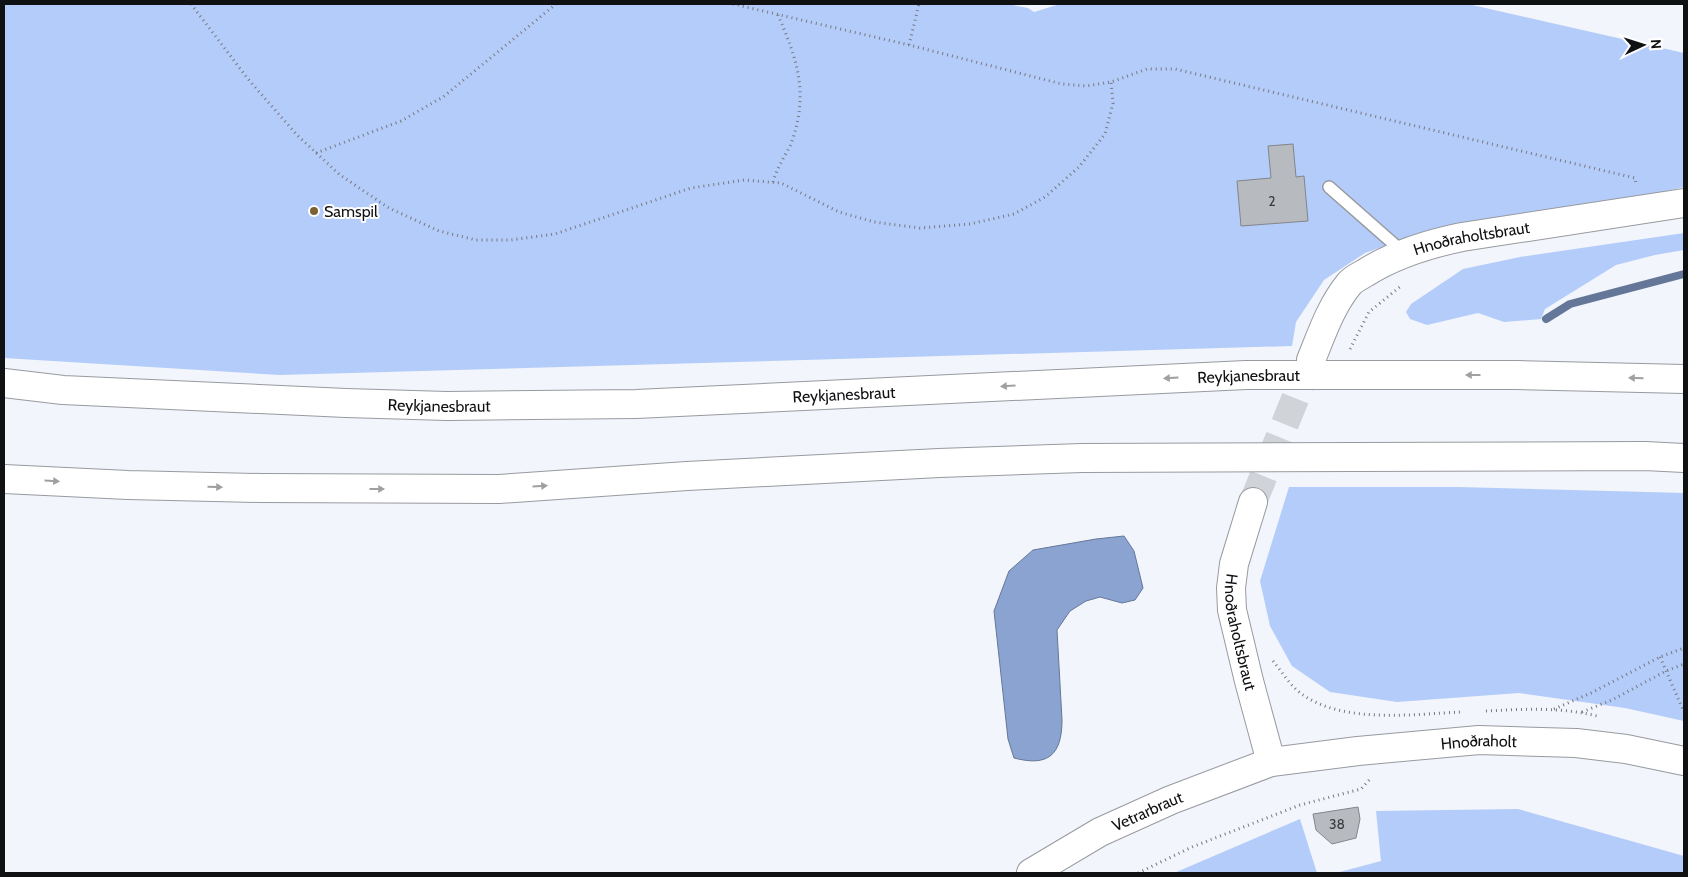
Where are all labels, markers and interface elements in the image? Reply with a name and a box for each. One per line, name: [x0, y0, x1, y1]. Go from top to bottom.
north arrow: [1618, 20, 1668, 70]
text: N: [1647, 39, 1665, 50]
house number: 2: [1268, 192, 1276, 210]
place label: Samspil: [324, 202, 378, 221]
marker: Samspil: [308, 205, 320, 217]
street label: Hnoðraholtsbraut: [1411, 218, 1532, 259]
street label: Reykjanesbraut: [1197, 366, 1301, 387]
one-way arrow: [1465, 371, 1481, 379]
one-way arrow: [1627, 373, 1643, 381]
one-way arrow: [1162, 375, 1178, 383]
one-way arrow: [1000, 382, 1016, 390]
street label: Reykjanesbraut: [792, 383, 896, 407]
street label: Reykjanesbraut: [387, 395, 491, 416]
one-way arrow: [45, 478, 61, 486]
one-way arrow: [532, 482, 548, 490]
one-way arrow: [207, 483, 223, 491]
one-way arrow: [370, 485, 386, 493]
street label: Hnoðraholtsbraut: [1221, 573, 1260, 693]
street label: Hnoðraholt: [1440, 731, 1518, 753]
street label: Vetrarbraut: [1109, 787, 1186, 835]
house number: 38: [1329, 815, 1345, 833]

